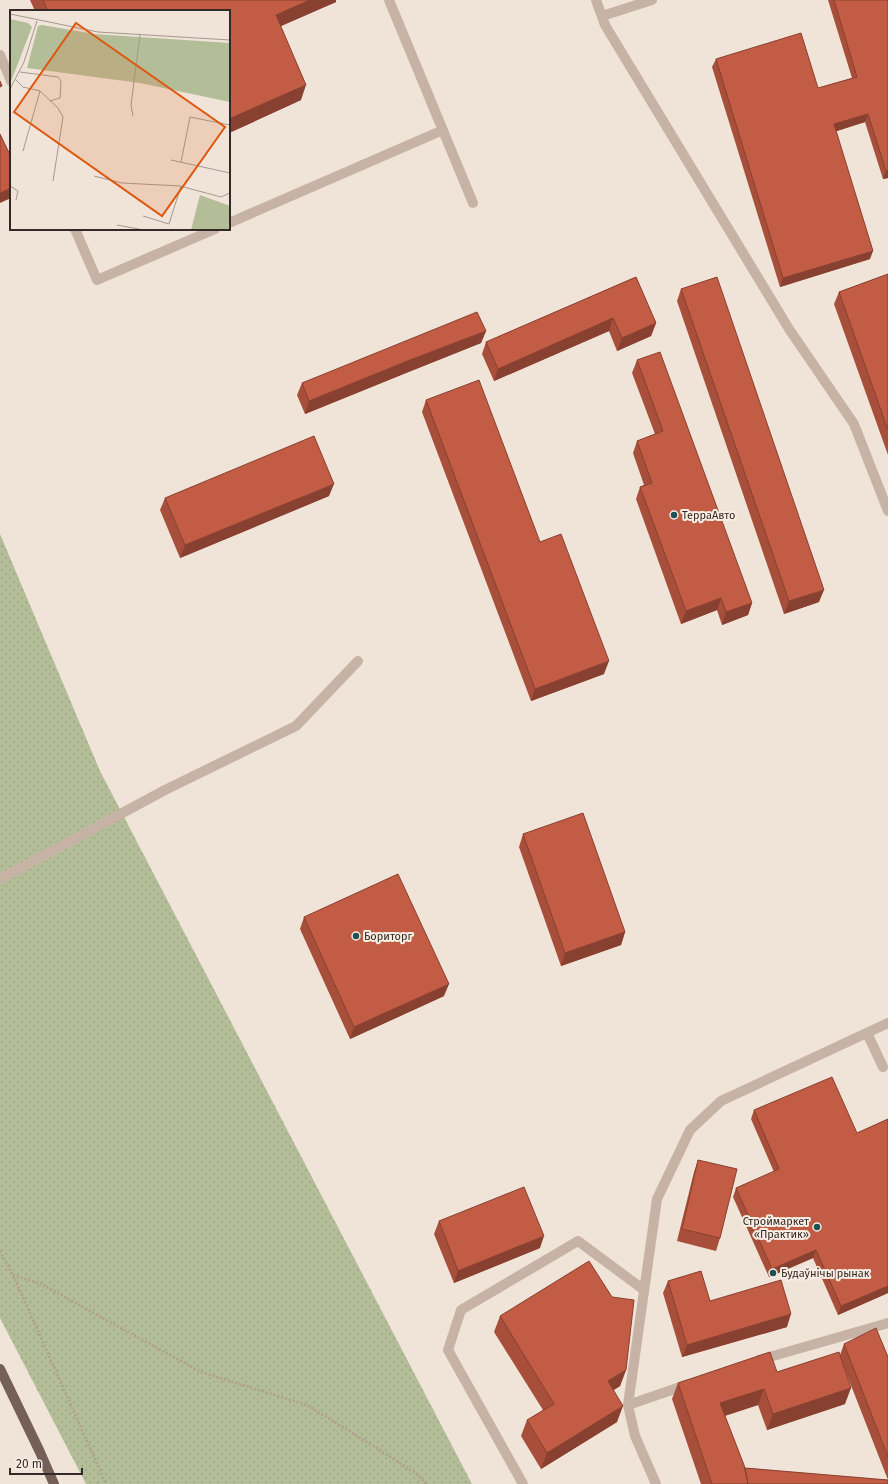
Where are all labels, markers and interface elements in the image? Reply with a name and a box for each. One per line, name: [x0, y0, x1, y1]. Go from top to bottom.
inset map: [10, 10, 230, 230]
place label: ТерраАвто: [682, 509, 735, 522]
marker: ТерраАвто: [669, 510, 679, 520]
place label: Бориторг: [364, 930, 413, 943]
marker: Бориторг: [351, 931, 361, 941]
place label: Строймаркет «Практик»: [743, 1215, 809, 1241]
marker: Строймаркет «Практик»: [812, 1222, 822, 1232]
place label: Будаўнічы рынак: [781, 1267, 870, 1280]
marker: Будаўнічы рынак: [768, 1268, 778, 1278]
scale bar: [10, 1450, 82, 1476]
text: 20 m: [16, 1457, 42, 1471]

